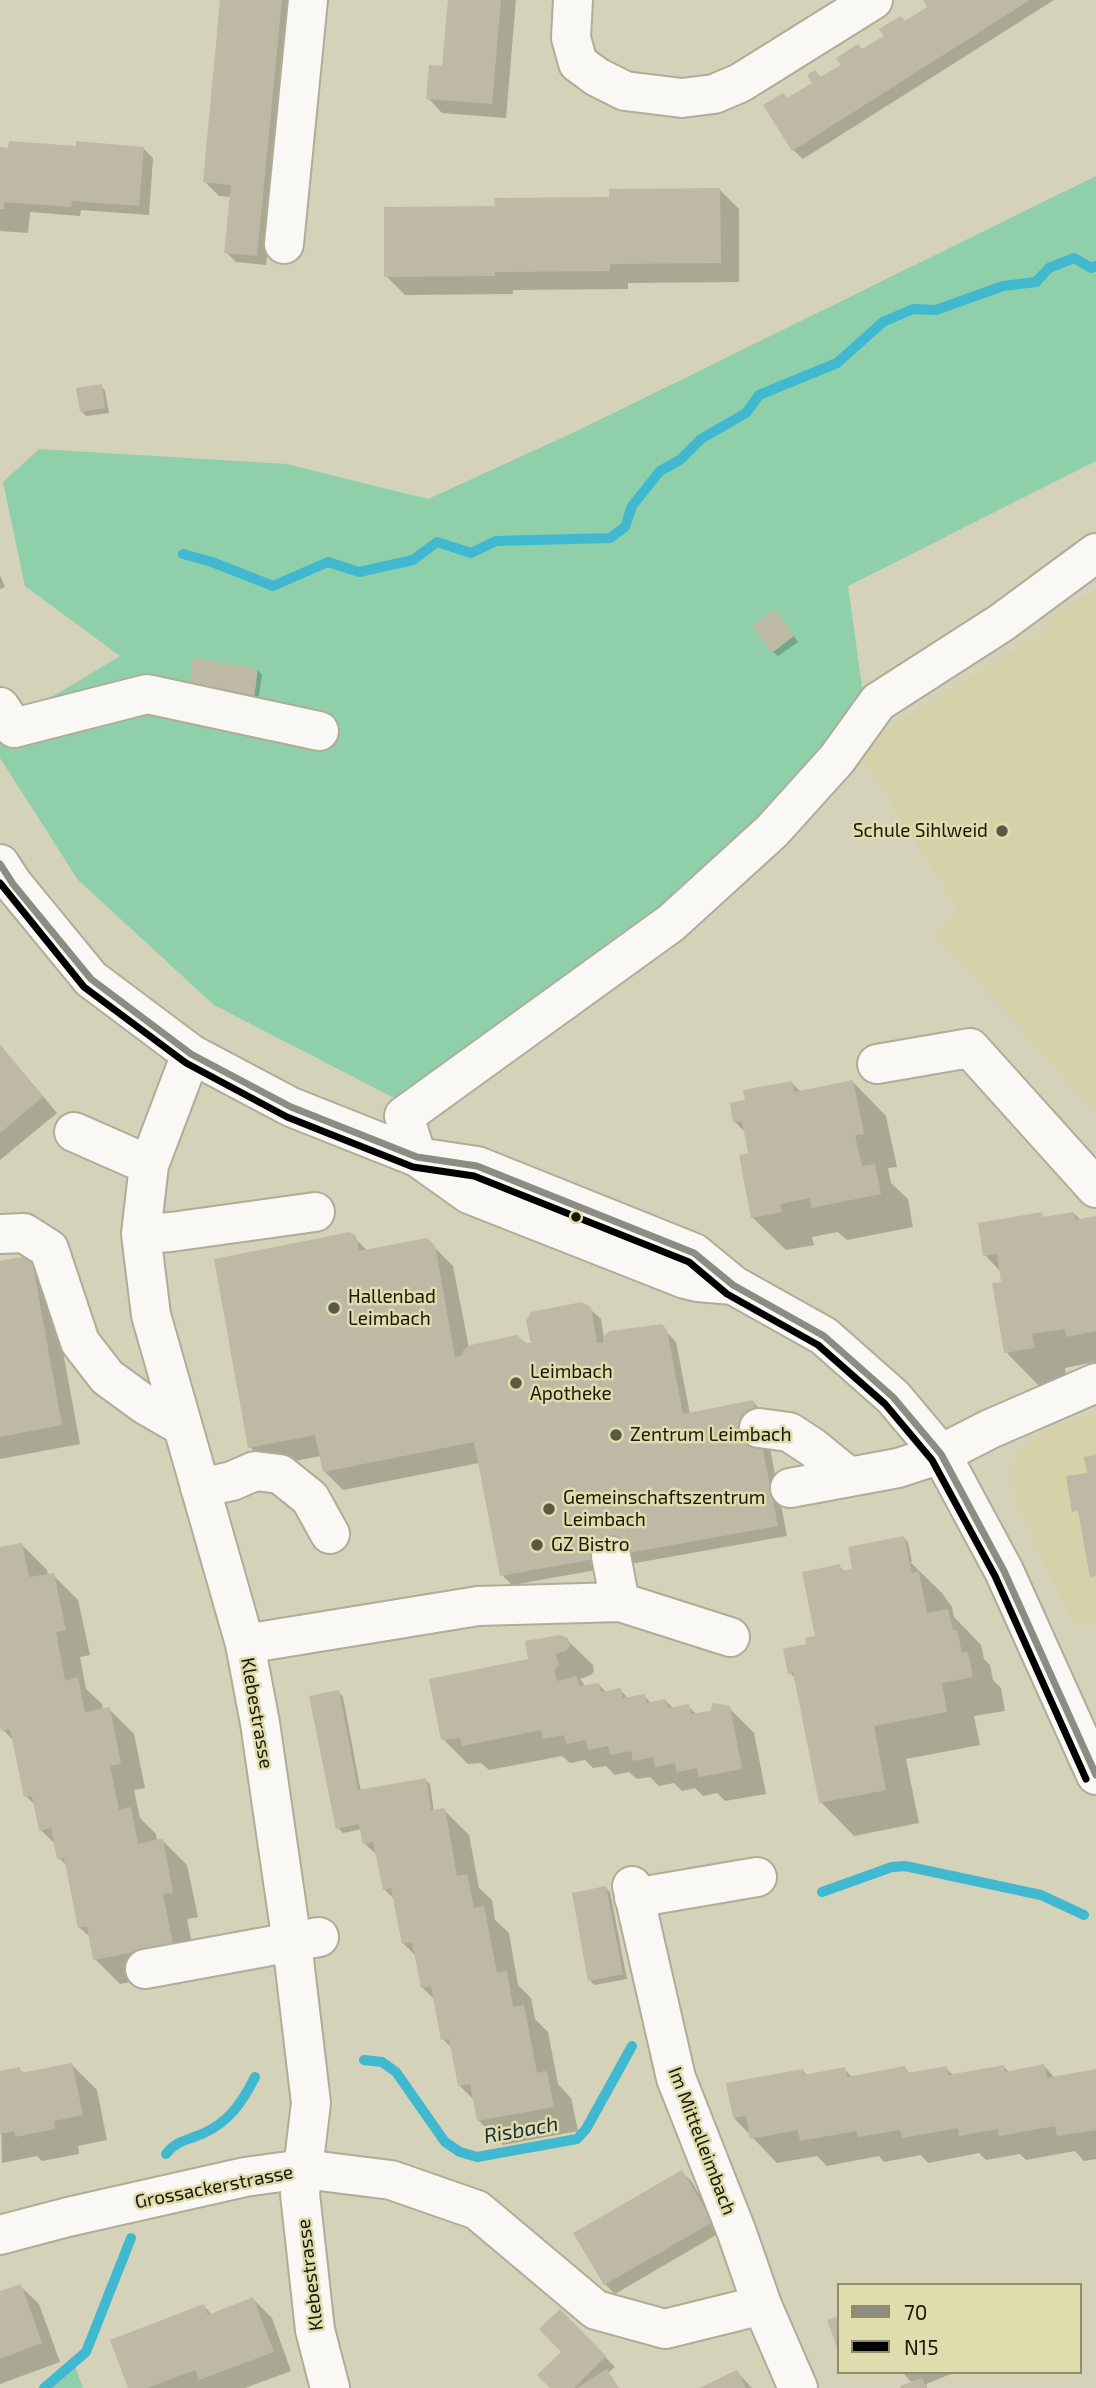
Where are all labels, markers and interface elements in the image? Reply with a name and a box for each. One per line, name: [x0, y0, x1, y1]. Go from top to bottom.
place label: Schule Sihlweid: [853, 820, 988, 842]
marker: Schule Sihlweid: [994, 823, 1010, 839]
unlabelled marker: [569, 1210, 583, 1224]
place label: Hallenbad Leimbach: [348, 1286, 436, 1330]
marker: Hallenbad Leimbach: [326, 1300, 342, 1316]
place label: Leimbach Apotheke: [530, 1361, 613, 1405]
marker: Leimbach Apotheke: [508, 1375, 524, 1391]
place label: Zentrum Leimbach: [630, 1424, 791, 1446]
marker: Zentrum Leimbach: [608, 1427, 624, 1443]
place label: Gemeinschaftszentrum Leimbach: [563, 1487, 766, 1531]
marker: Gemeinschaftszentrum Leimbach: [541, 1501, 557, 1517]
place label: GZ Bistro: [551, 1534, 629, 1556]
marker: GZ Bistro: [529, 1537, 545, 1553]
street label: Klebestrasse: [236, 1656, 278, 1770]
street label: Im Mittelleimbach: [663, 2064, 741, 2218]
water label: Risbach: [482, 2111, 560, 2149]
street label: Grossackerstrasse: [133, 2160, 295, 2214]
street label: Klebestrasse: [292, 2218, 328, 2332]
legend: [837, 2283, 1082, 2374]
text: 70: [904, 2299, 927, 2324]
text: N15: [904, 2334, 938, 2359]

